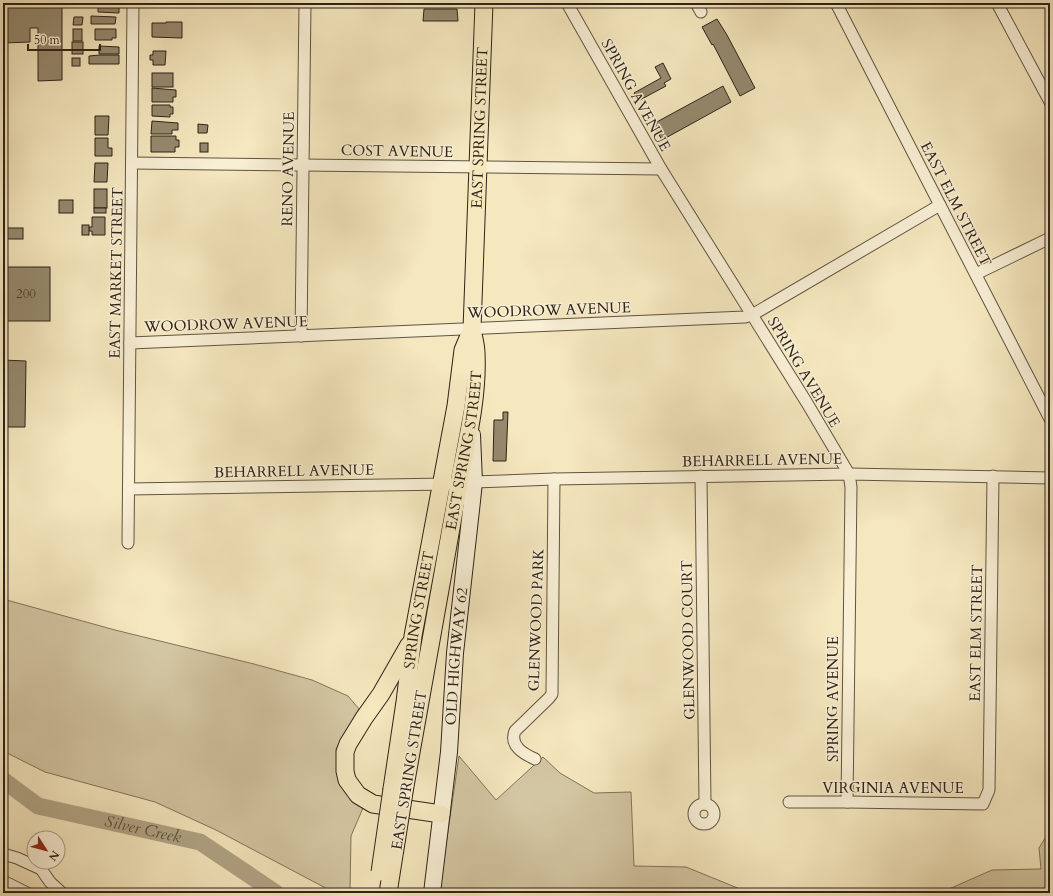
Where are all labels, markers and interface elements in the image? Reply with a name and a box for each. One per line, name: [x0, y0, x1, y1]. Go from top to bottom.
scale bar: [28, 26, 100, 52]
text: 50 m: [34, 32, 61, 48]
street label: SPRING AVENUE: [597, 35, 675, 155]
street label: EAST SPRING STREET: [466, 47, 492, 209]
street label: RENO AVENUE: [277, 111, 299, 227]
street label: EAST ELM STREET: [916, 138, 996, 270]
street label: COST AVENUE: [341, 140, 453, 162]
street label: EAST MARKET STREET: [105, 187, 127, 359]
house number: 200: [16, 285, 36, 303]
street label: WOODROW AVENUE: [466, 297, 631, 323]
street label: WOODROW AVENUE: [143, 311, 308, 337]
street label: SPRING AVENUE: [763, 313, 845, 431]
street label: EAST SPRING STREET: [441, 370, 486, 532]
street label: BEHARRELL AVENUE: [682, 449, 842, 471]
street label: BEHARRELL AVENUE: [214, 460, 374, 482]
street label: GLENWOOD PARK: [524, 547, 549, 692]
street label: SPRING STREET: [399, 550, 439, 670]
street label: GLENWOOD COURT: [677, 560, 699, 720]
street label: EAST ELM STREET: [965, 564, 987, 702]
street label: OLD HIGHWAY 62: [441, 586, 472, 726]
street label: SPRING AVENUE: [823, 636, 843, 762]
street label: EAST SPRING STREET: [386, 689, 432, 851]
street label: VIRGINIA AVENUE: [822, 778, 964, 798]
water label: Silver Creek: [103, 810, 183, 848]
north arrow: [26, 830, 66, 870]
text: N: [45, 847, 63, 864]

